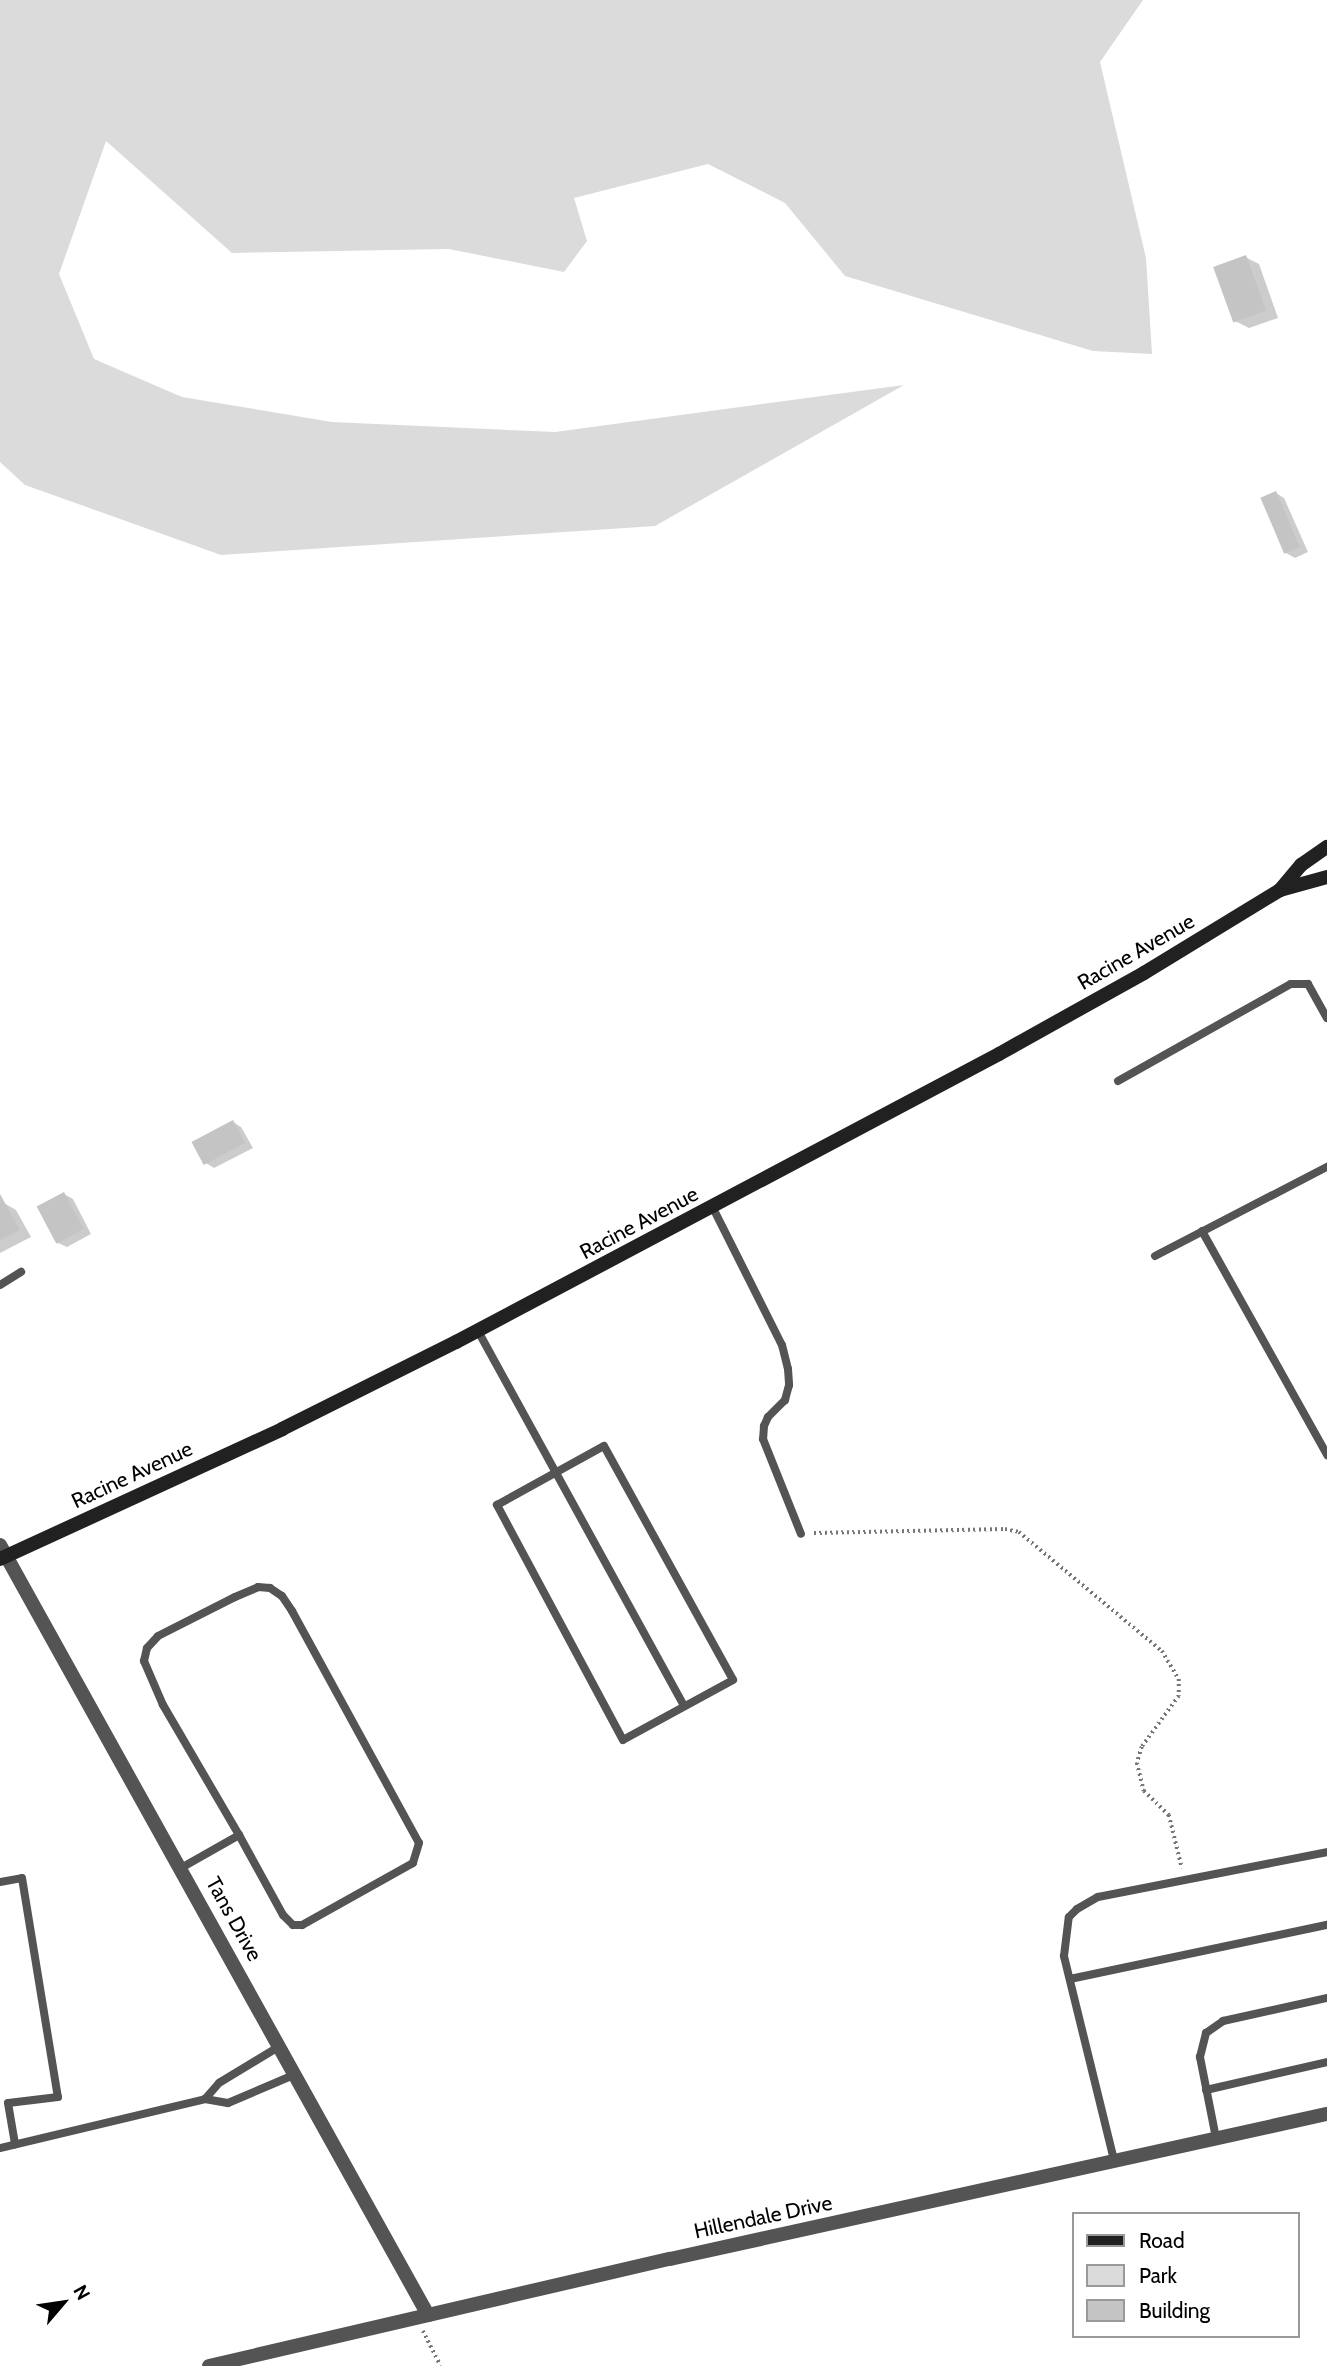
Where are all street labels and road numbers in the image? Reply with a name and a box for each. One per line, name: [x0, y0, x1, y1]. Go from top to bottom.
street label: Racine Avenue: [1073, 908, 1199, 996]
street label: Racine Avenue: [576, 1181, 702, 1265]
street label: Racine Avenue: [68, 1436, 196, 1514]
street label: Tans Drive: [201, 1873, 267, 1965]
street label: Hillendale Drive: [692, 2190, 834, 2244]

